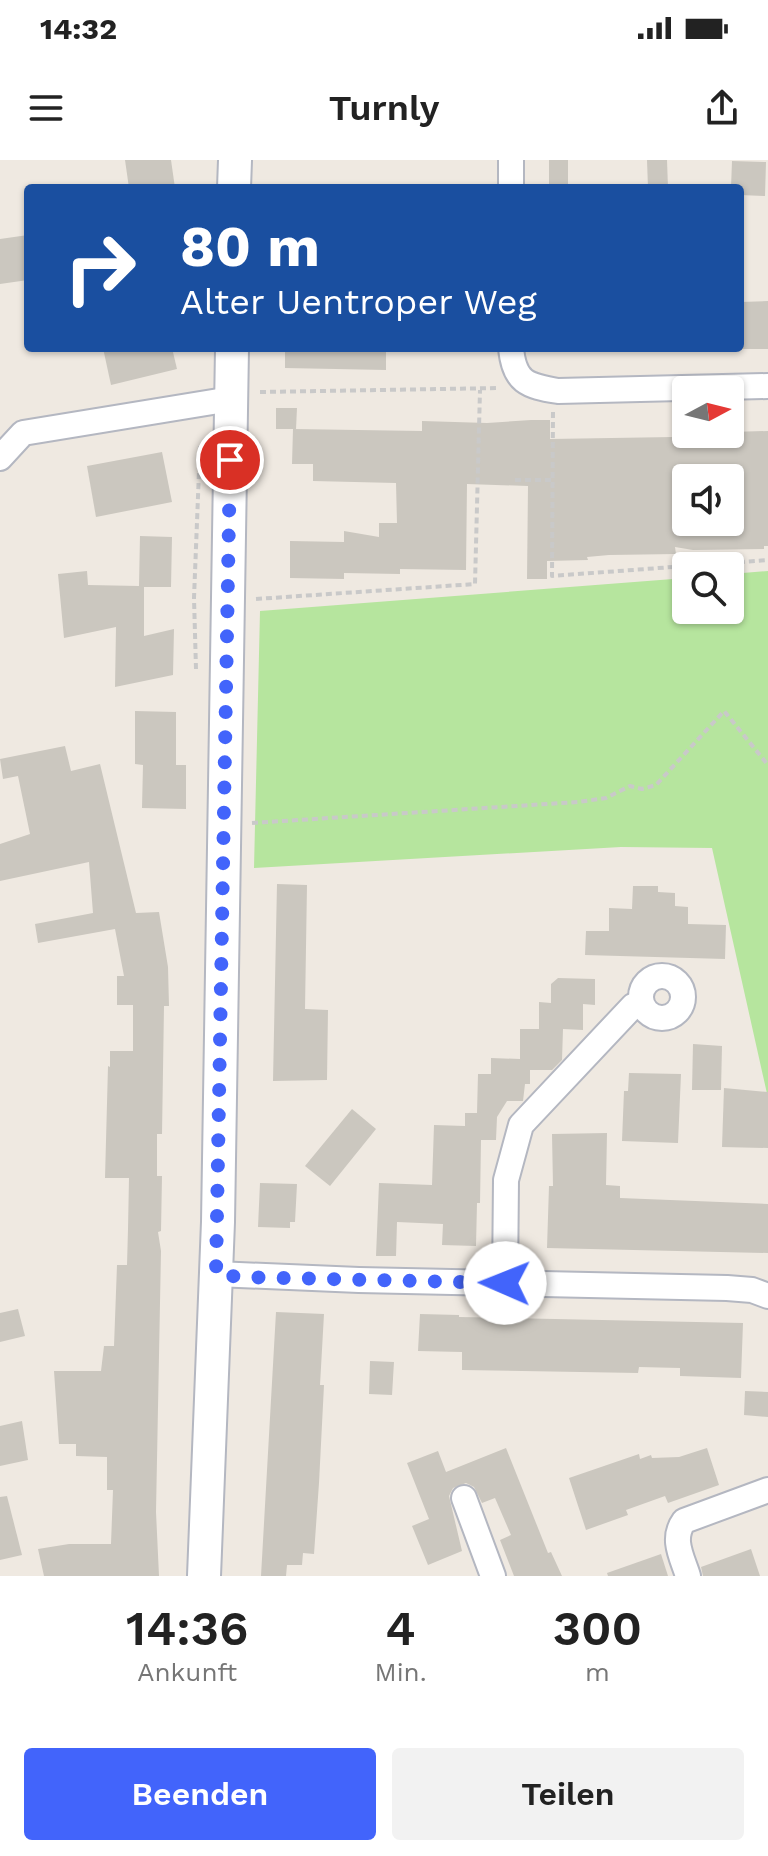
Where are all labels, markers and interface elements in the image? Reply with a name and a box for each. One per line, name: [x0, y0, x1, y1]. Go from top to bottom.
text: 14:32: [40, 11, 117, 46]
icon: menu: [24, 86, 68, 130]
icon: share: [700, 86, 744, 130]
text: Turnly: [329, 87, 439, 129]
text: 80 m: [180, 214, 320, 280]
icon: right: [48, 216, 152, 320]
text: Alter Uentroper Weg: [180, 281, 537, 323]
north arrow: [672, 376, 744, 448]
map controls: [672, 376, 744, 624]
pin: [196, 426, 264, 494]
icon: arrive: [208, 438, 252, 482]
button: sound: [672, 464, 744, 536]
button: search: [672, 552, 744, 624]
position arrow: [463, 1241, 547, 1325]
text: 14:36: [126, 1600, 248, 1657]
text: 4: [385, 1600, 416, 1657]
text: 300: [553, 1600, 642, 1657]
text: Ankunft: [137, 1657, 237, 1687]
text: Min.: [374, 1657, 427, 1687]
text: m: [585, 1657, 610, 1687]
button: Beenden: [24, 1748, 376, 1840]
button: Teilen: [392, 1748, 744, 1840]

